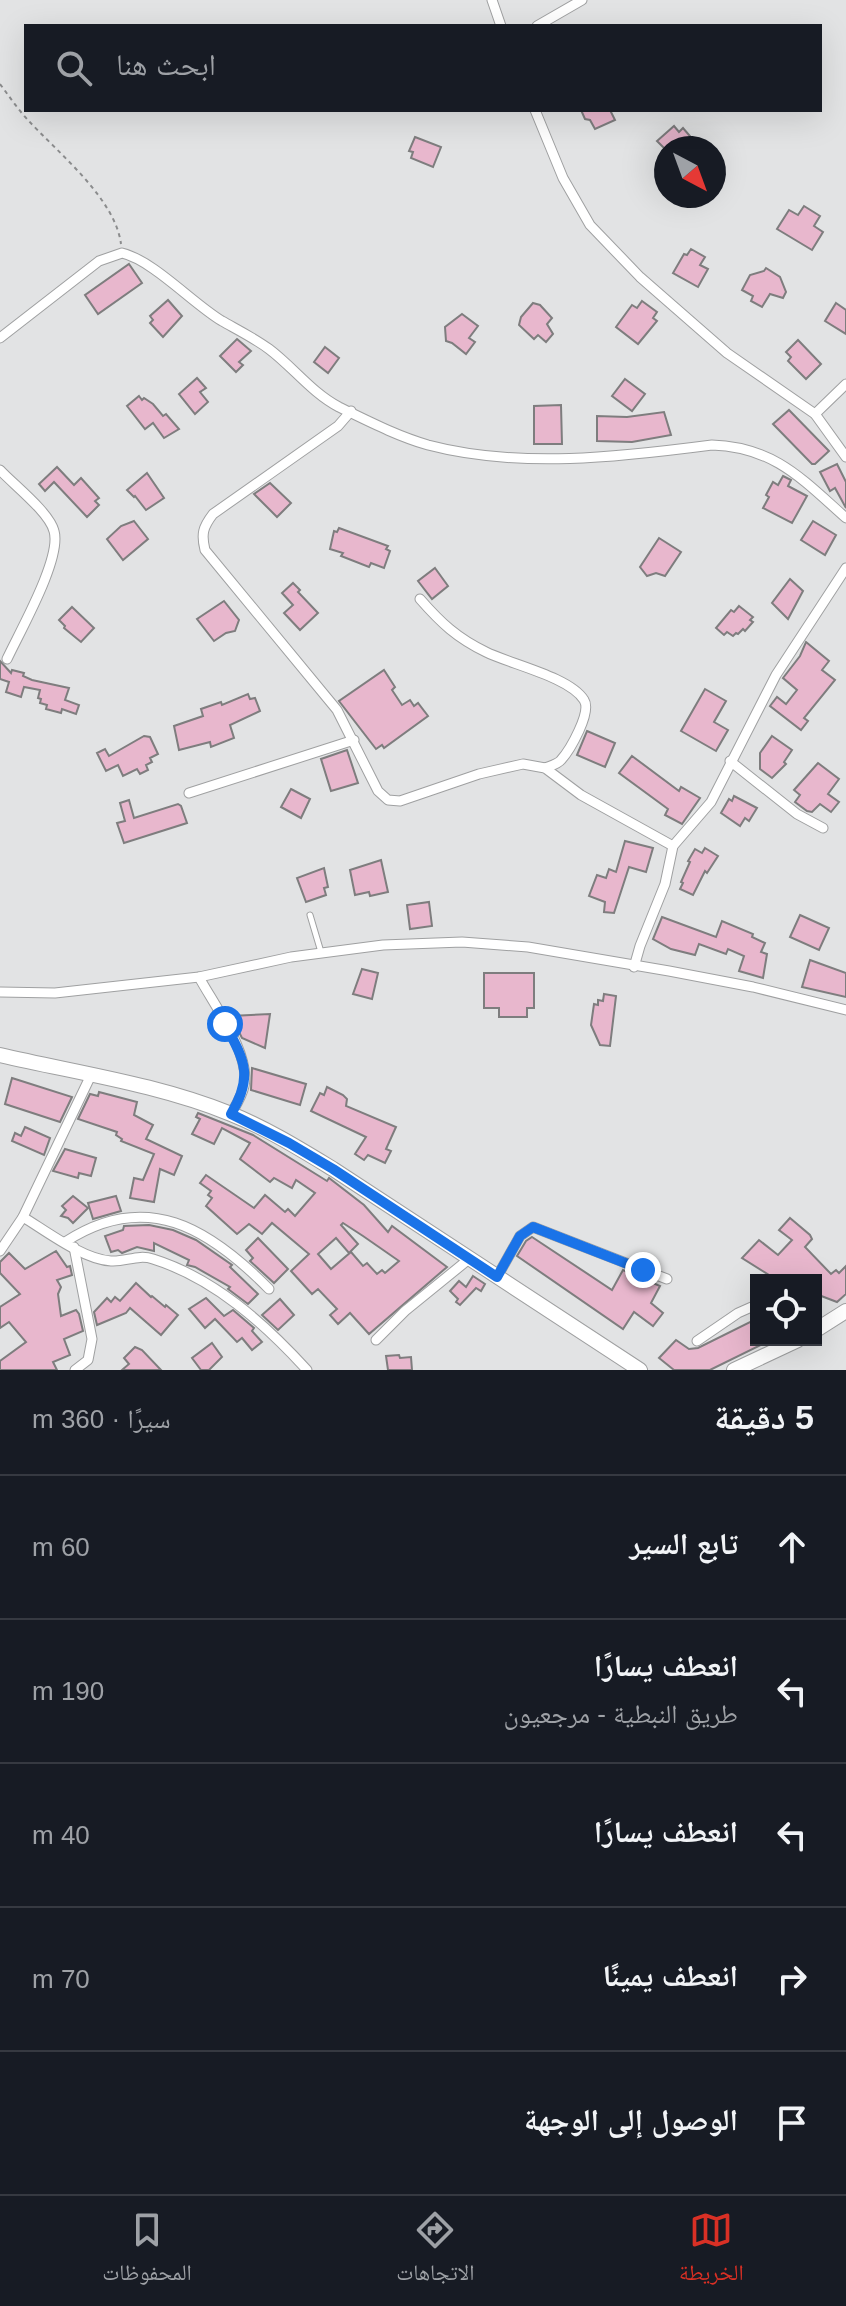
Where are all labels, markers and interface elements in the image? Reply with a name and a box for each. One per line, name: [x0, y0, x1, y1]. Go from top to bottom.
search box: [24, 24, 822, 112]
icon: search: [52, 46, 96, 90]
text: ابحث هنا: [116, 48, 216, 81]
north arrow: [654, 136, 726, 208]
route start: [207, 1006, 243, 1042]
route end: [625, 1252, 661, 1288]
map controls: [750, 1274, 822, 1346]
button: locate: [750, 1274, 822, 1346]
text: 5 دقيقة: [714, 1398, 814, 1436]
text: سيرًا · 360 m: [32, 1404, 171, 1434]
icon: ahead: [770, 1525, 814, 1569]
text: تابع السير: [630, 1527, 738, 1560]
text: 60 m: [32, 1532, 90, 1562]
text: انعطف يسارًا: [594, 1649, 738, 1682]
icon: left: [770, 1669, 814, 1713]
text: 190 m: [32, 1676, 104, 1706]
text: طريق النبطية - مرجعيون: [504, 1699, 738, 1729]
icon: left: [770, 1813, 814, 1857]
text: انعطف يسارًا: [594, 1815, 738, 1848]
text: 40 m: [32, 1820, 90, 1850]
icon: right: [770, 1957, 814, 2001]
text: انعطف يمينًا: [602, 1959, 738, 1992]
text: 70 m: [32, 1964, 90, 1994]
icon: arrive: [770, 2101, 814, 2145]
text: الوصول إلى الوجهة: [524, 2103, 738, 2136]
tab: المحفوظات: [102, 2208, 192, 2294]
tab: الاتجاهات: [396, 2208, 474, 2294]
tab: الخريطة: [679, 2208, 744, 2294]

